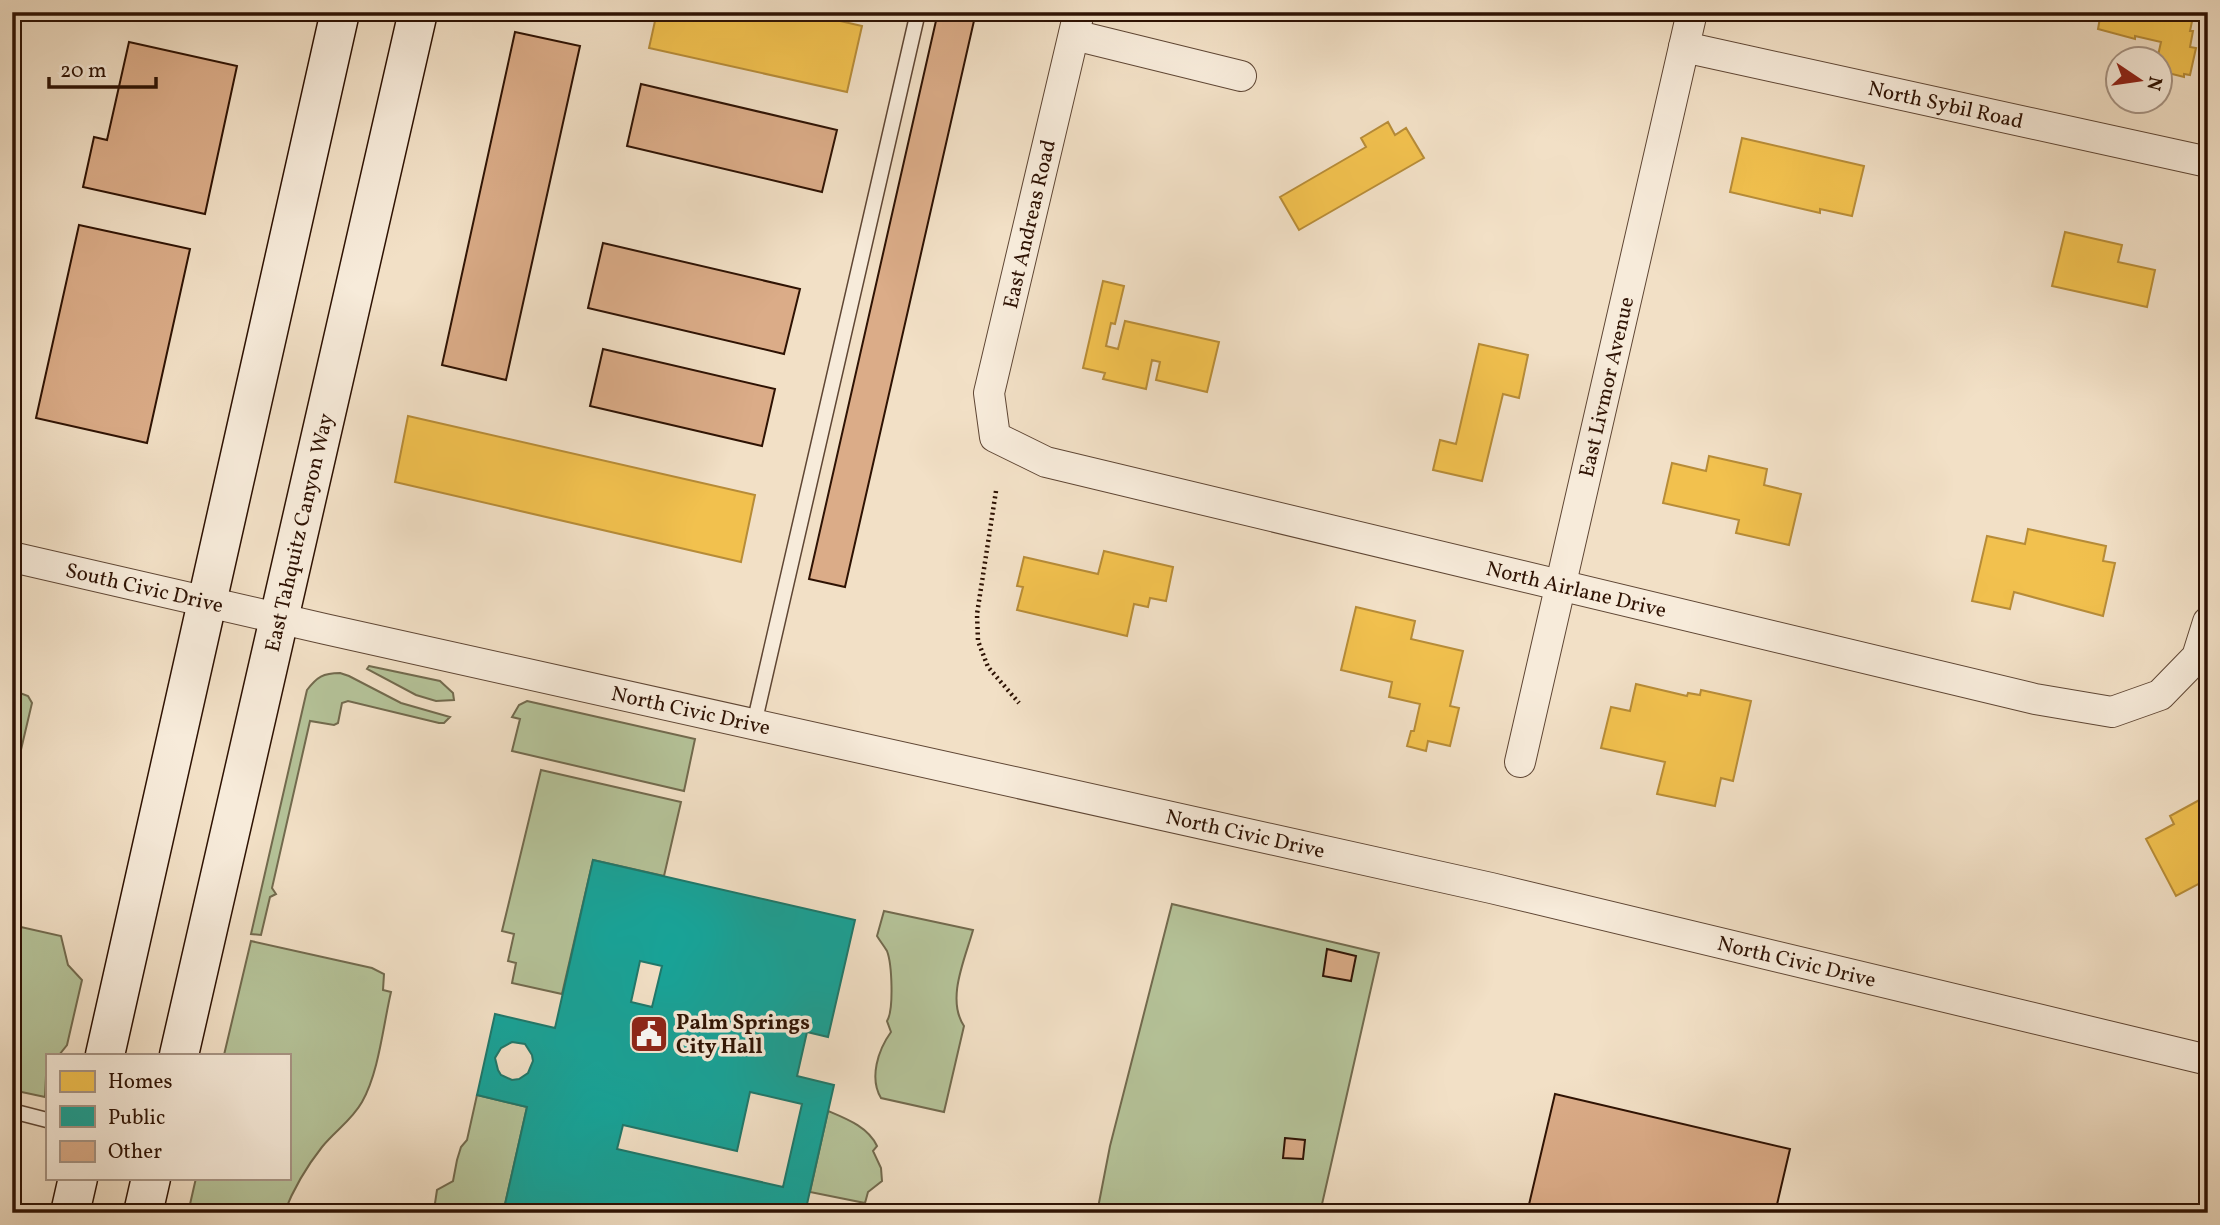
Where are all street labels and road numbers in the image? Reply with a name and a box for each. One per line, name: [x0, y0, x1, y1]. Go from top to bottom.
street label: North Sybil Road: [1865, 75, 2026, 137]
street label: East Andreas Road: [997, 137, 1064, 312]
street label: East Livmor Avenue: [1573, 294, 1642, 480]
street label: East Tahquitz Canyon Way: [259, 410, 342, 655]
street label: North Airlane Drive: [1483, 555, 1669, 626]
street label: South Civic Drive: [62, 557, 226, 621]
street label: North Civic Drive: [608, 680, 773, 743]
street label: North Civic Drive: [1163, 803, 1327, 867]
street label: North Civic Drive: [1714, 930, 1879, 996]

